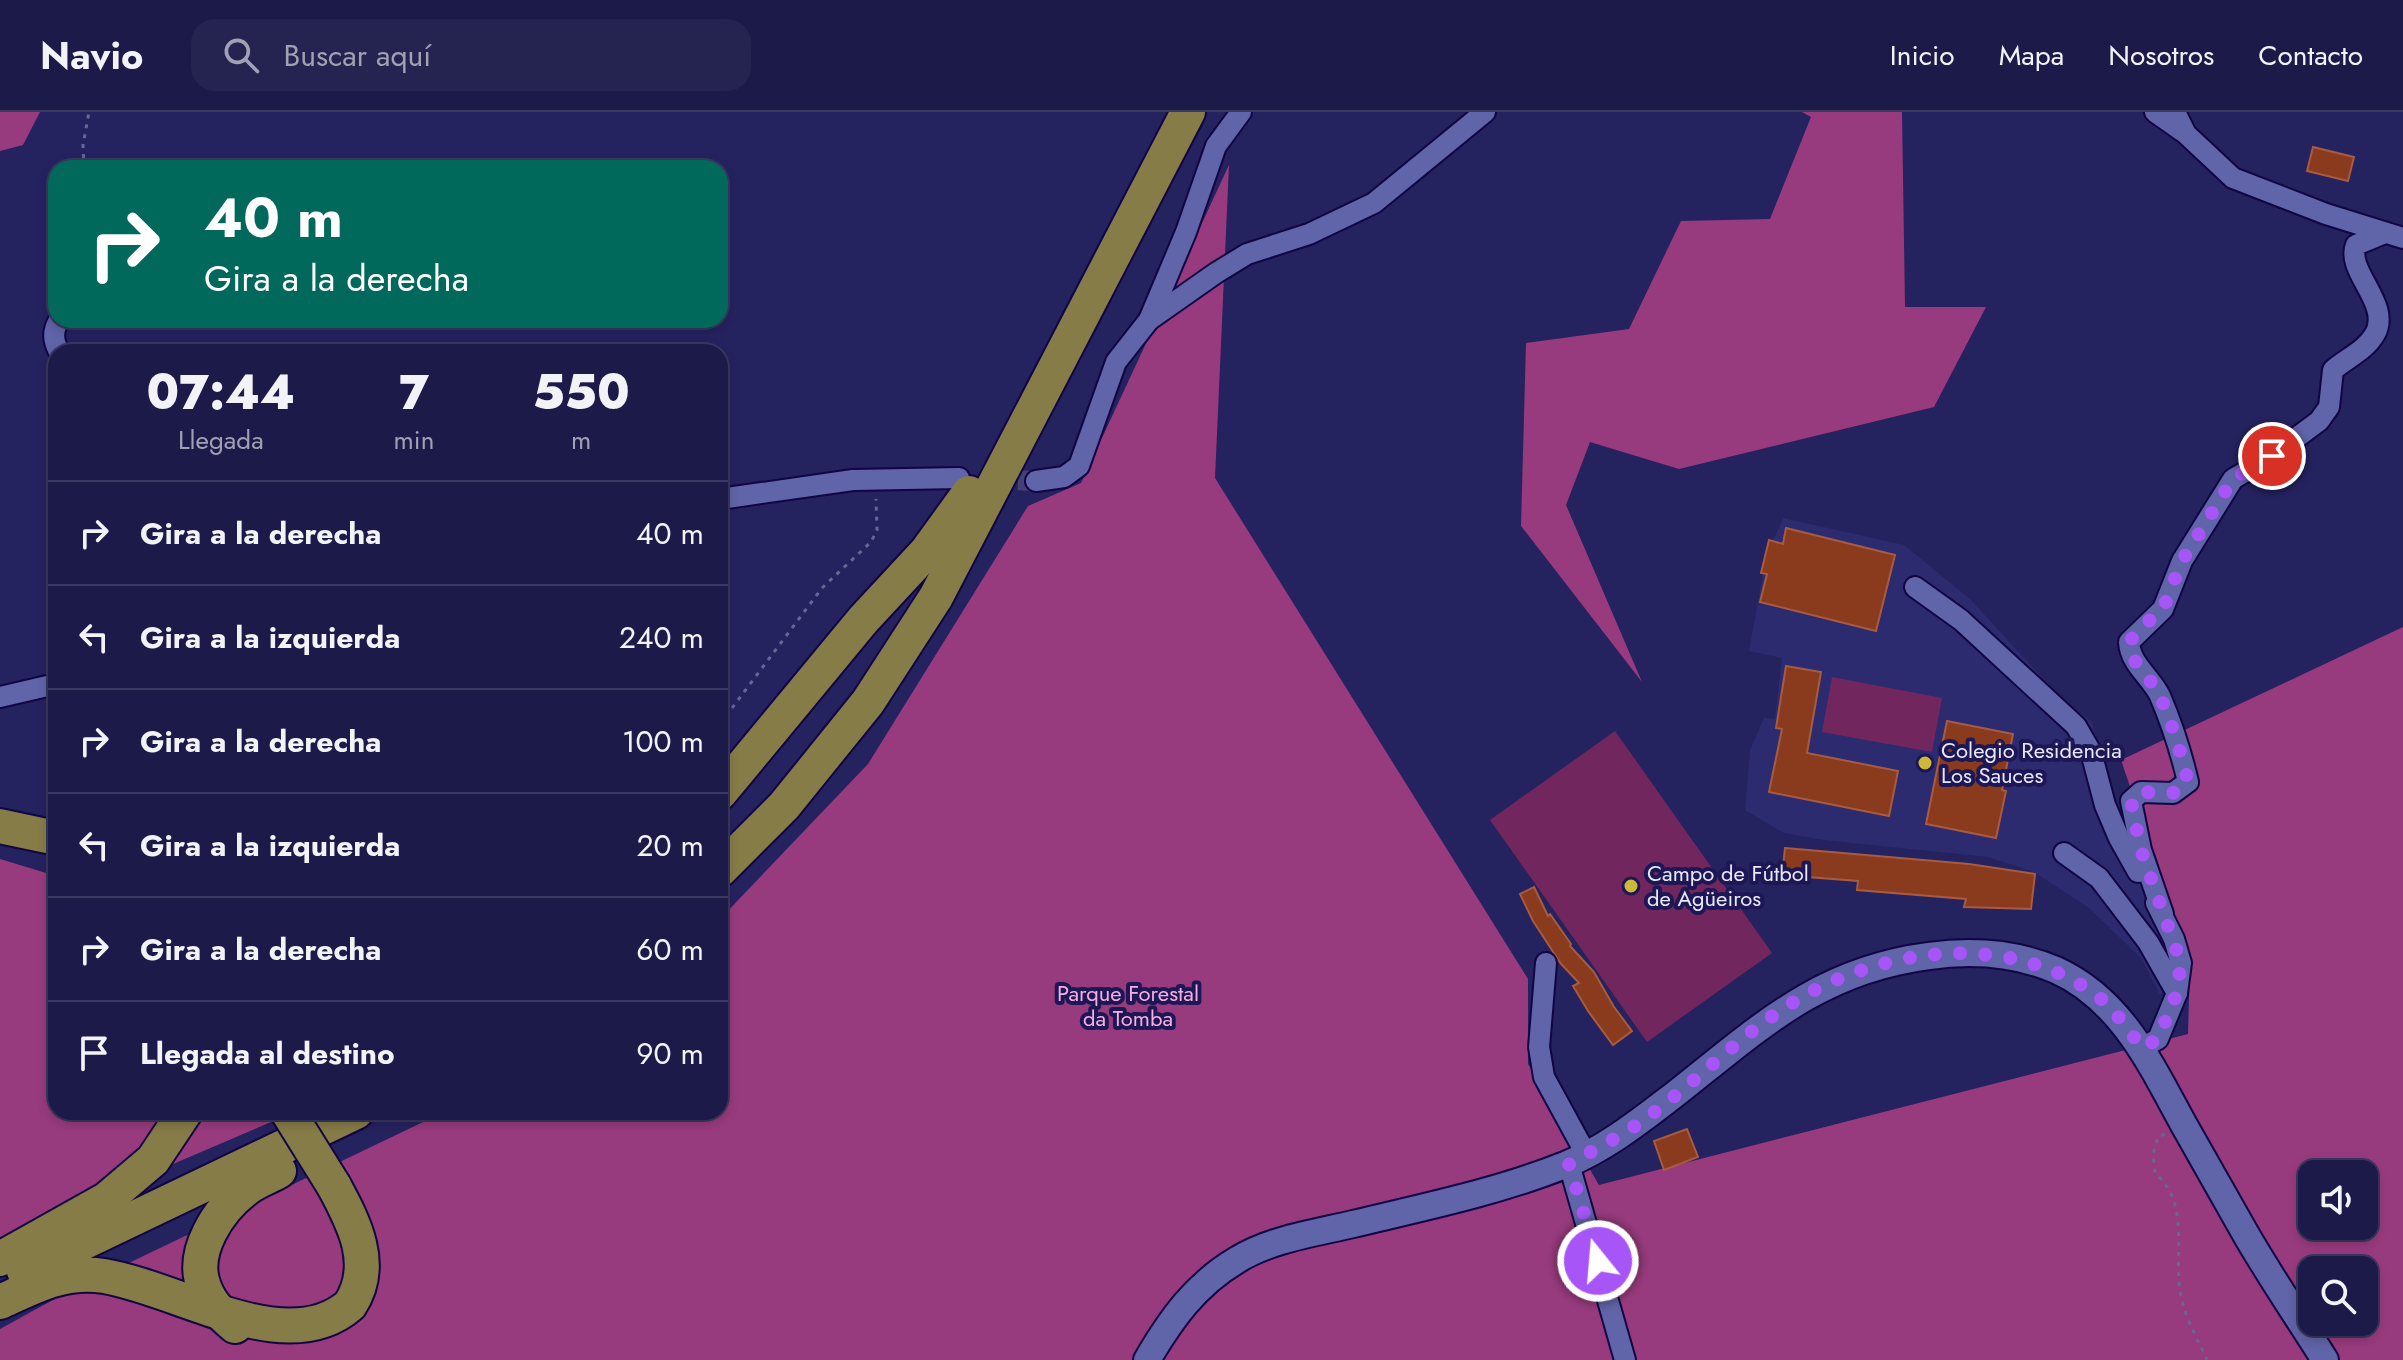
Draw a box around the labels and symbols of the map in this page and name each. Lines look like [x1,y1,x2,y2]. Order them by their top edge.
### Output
pin [2238,422,2306,490]
place label: Colegio Residencia Los Sauces [1941,734,2122,791]
marker: Colegio Residencia Los Sauces [1916,754,1934,772]
place label: Campo de Fútbol de Agüeiros [1647,857,1809,914]
marker: Campo de Fútbol de Agüeiros [1622,877,1640,895]
park label: Parque Forestal da Tomba [1057,977,1199,1034]
position arrow [1556,1219,1640,1303]

